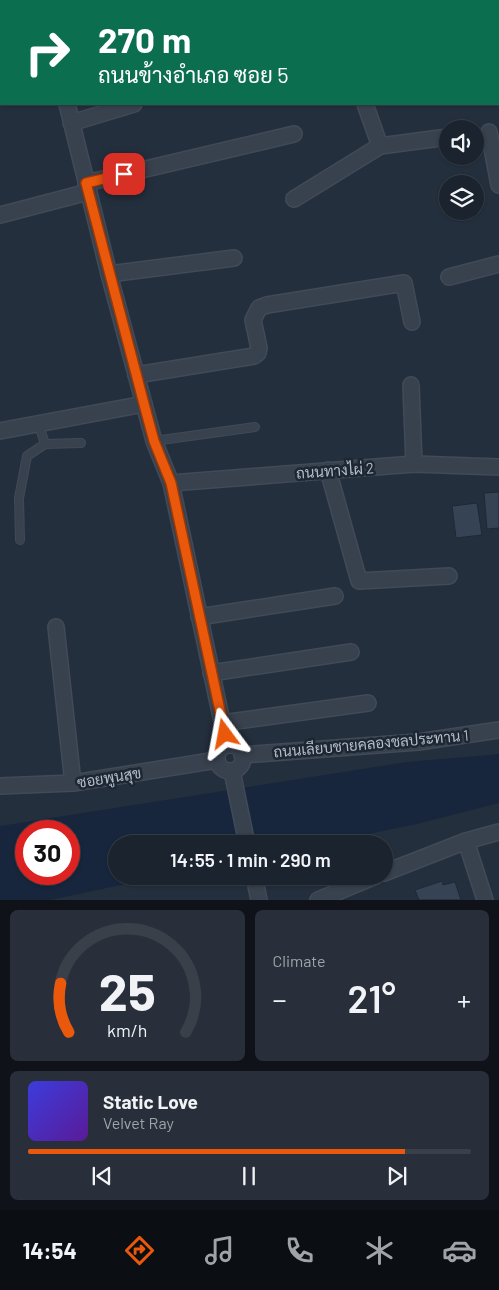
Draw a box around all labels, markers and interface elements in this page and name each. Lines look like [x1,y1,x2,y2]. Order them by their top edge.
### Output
text: 270 m [98,18,191,60]
icon: right [15,20,80,85]
text: ถนนข้างอำเภอ ซอย 5 [98,61,289,87]
map controls [439,120,484,220]
button: sound [439,120,484,165]
pin [103,153,145,195]
icon: arrive [110,160,138,188]
button: layers [439,175,484,220]
street label: ถนนทางไผ่ 2 [295,458,375,482]
position arrow [198,707,250,759]
street label: ถนนเลียบชายคลองชลประทาน 1 [273,726,469,760]
street label: ซอยพูนสุข [76,763,143,794]
speed limit sign: 30 [15,820,80,885]
text: 14:55 · 1 min · 290 m [170,848,331,871]
text: Climate [273,951,325,970]
text: 25 [99,959,156,1021]
text: 21° [348,975,396,1021]
text: − [273,982,287,1016]
text: + [457,982,471,1016]
text: km/h [107,1019,147,1041]
text: Static Love [103,1090,198,1113]
text: Velvet Ray [103,1113,174,1132]
icon: previous [88,1162,116,1190]
icon: pause [235,1162,263,1190]
icon: next [383,1162,411,1190]
icon: directions [122,1233,157,1268]
icon: music [202,1233,237,1268]
icon: phone [282,1233,317,1268]
icon: climate [362,1233,397,1268]
icon: car [442,1233,477,1268]
text: 14:54 [22,1237,77,1263]

